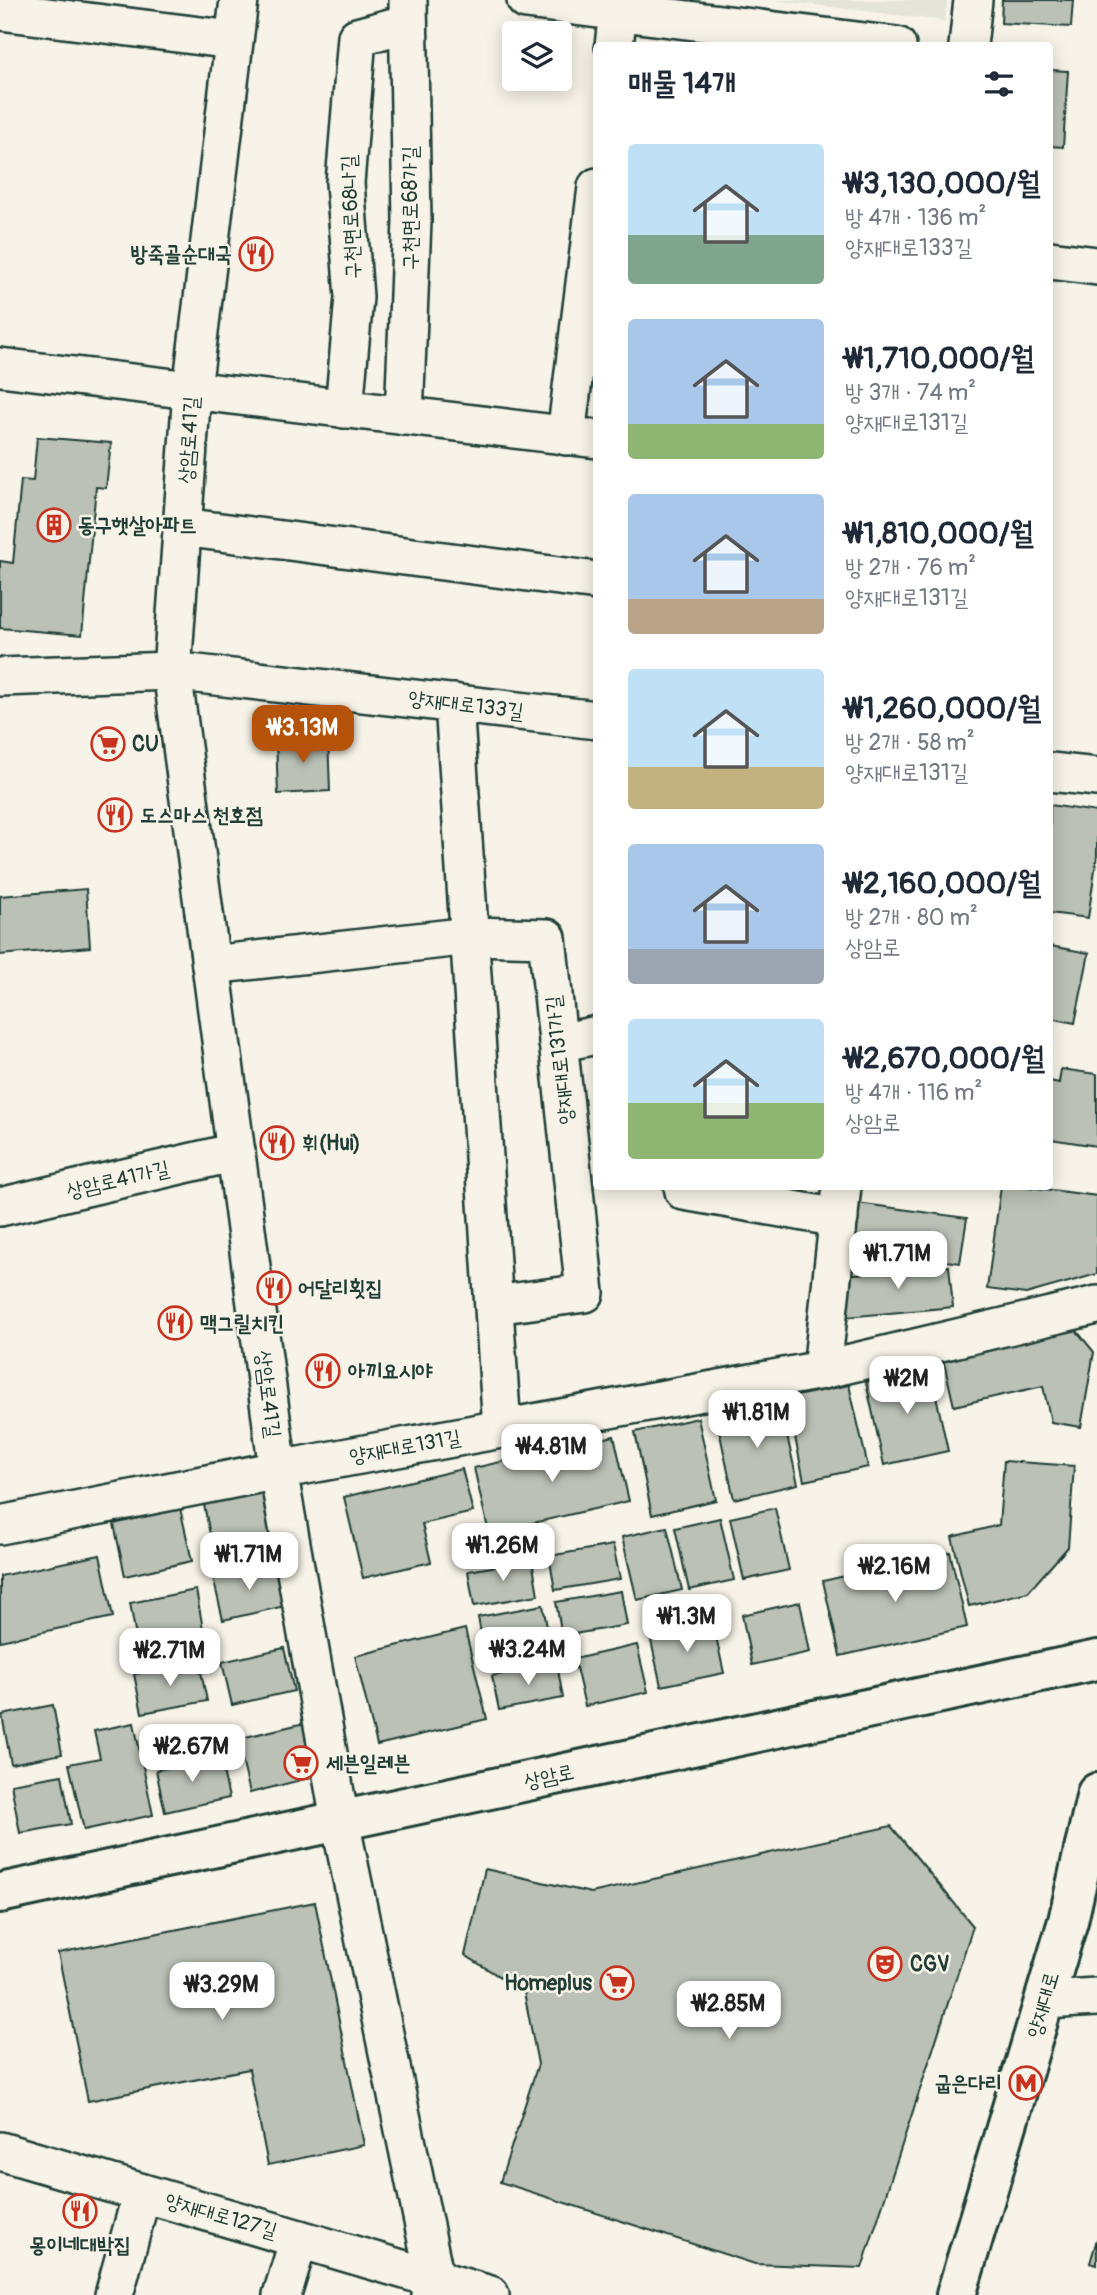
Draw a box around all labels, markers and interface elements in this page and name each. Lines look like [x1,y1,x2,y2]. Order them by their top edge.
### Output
map controls [502,21,572,91]
button: layers [502,21,572,91]
text: 매물 14개 [628,65,736,102]
icon: filters [980,65,1018,103]
street label: 구천면로68가길 [397,146,424,270]
street label: 구천면로68나길 [335,154,367,280]
text: ₩3,130,000/월 [845,165,1040,202]
icon: home [684,172,768,256]
text: 방 4개 · 136 m² [845,203,986,232]
text: 양재대로133길 [845,233,972,262]
restaurant icon: 방죽골순대국 [237,235,275,273]
place label: 방죽골순대국 [131,241,232,268]
text: ₩1,710,000/월 [845,340,1034,377]
icon: home [684,347,768,431]
text: 방 3개 · 74 m² [845,378,976,407]
street label: 상암로41길 [172,395,206,485]
text: 양재대로131길 [845,408,968,437]
building icon: 동구햇살아파트 [35,506,73,544]
place label: 동구햇살아파트 [78,512,196,539]
text: ₩1,810,000/월 [845,515,1034,552]
icon: home [684,522,768,606]
text: 방 2개 · 76 m² [845,553,976,582]
text: 양재대로131길 [845,583,968,612]
street label: 양재대로133길 [407,685,525,725]
text: ₩1,260,000/월 [845,690,1041,727]
icon: home [684,697,768,781]
pin: ₩3.13M [246,706,360,765]
text: ₩3.13M [268,713,338,742]
supermarket icon: CU [89,725,127,763]
text: 방 2개 · 58 m² [845,728,975,757]
place label: CU [132,731,159,758]
text: 양재대로131길 [845,758,968,787]
restaurant icon: 도스마스 천호점 [96,796,134,834]
place label: 도스마스 천호점 [140,802,263,829]
text: ₩2,160,000/월 [845,865,1041,902]
icon: home [684,872,768,956]
text: 방 2개 · 80 m² [845,903,978,932]
text: 상암로 [845,933,901,962]
street label: 양재대로131가길 [540,994,580,1126]
text: ₩2,670,000/월 [845,1040,1045,1077]
icon: home [684,1047,768,1131]
text: 방 4개 · 116 m² [845,1078,982,1107]
text: 상암로 [845,1108,901,1137]
restaurant icon: 휘(Hui) [258,1124,296,1162]
place label: 휘(Hui) [302,1130,361,1157]
street label: 상암로41가길 [64,1155,172,1205]
pin: ₩1.71M [841,1232,955,1291]
text: ₩1.71M [865,1239,931,1268]
restaurant icon: 어달리횟집 [255,1269,293,1307]
place label: 어달리횟집 [298,1275,383,1302]
restaurant icon: 맥그릴치킨 [156,1304,194,1342]
place label: 맥그릴치킨 [200,1310,285,1337]
street label: 상암로41길 [249,1349,287,1439]
restaurant icon: 아끼요시야 [304,1352,342,1390]
pin: ₩2M [873,1356,941,1416]
place label: 아끼요시야 [348,1358,434,1385]
text: ₩2M [885,1364,929,1393]
pin: ₩1.81M [700,1390,814,1450]
text: ₩1.81M [725,1398,789,1427]
street label: 양재대로131길 [347,1424,463,1470]
pin: ₩4.81M [495,1424,609,1484]
text: ₩4.81M [517,1432,587,1461]
pin: ₩1.26M [446,1524,560,1583]
text: ₩1.26M [468,1531,538,1560]
pin: ₩1.71M [192,1532,306,1592]
text: ₩1.71M [216,1540,282,1569]
pin: ₩2.16M [838,1544,952,1604]
text: ₩2.16M [860,1552,930,1581]
pin: ₩1.3M [638,1594,736,1654]
text: ₩1.3M [658,1602,716,1631]
pin: ₩2.71M [113,1628,227,1688]
pin: ₩3.24M [471,1628,585,1687]
text: ₩3.24M [491,1635,565,1664]
text: ₩2.71M [135,1636,205,1665]
pin: ₩2.67M [135,1724,249,1784]
text: ₩2.67M [155,1732,229,1761]
supermarket icon: 세븐일레븐 [282,1744,320,1782]
place label: 세븐일레븐 [326,1750,411,1777]
street label: 상암로 [521,1759,577,1795]
theatre icon: CGV [866,1945,904,1983]
place label: CGV [910,1951,949,1978]
pin: ₩3.29M [165,1962,279,2022]
supermarket icon: Homeplus [598,1964,636,2002]
street label: 양재대로 [1021,1969,1065,2041]
text: ₩3.29M [186,1970,258,1999]
place label: Homeplus [504,1970,593,1997]
pin: ₩2.85M [672,1982,786,2041]
text: ₩2.85M [693,1989,765,2018]
metro station icon: 굽은다리 [1007,2064,1045,2102]
place label: 굽은다리 [934,2070,1002,2097]
street label: 양재대로127길 [162,2187,280,2245]
restaurant icon: 몽이네대박집 [61,2192,99,2230]
place label: 몽이네대박집 [29,2232,131,2259]

